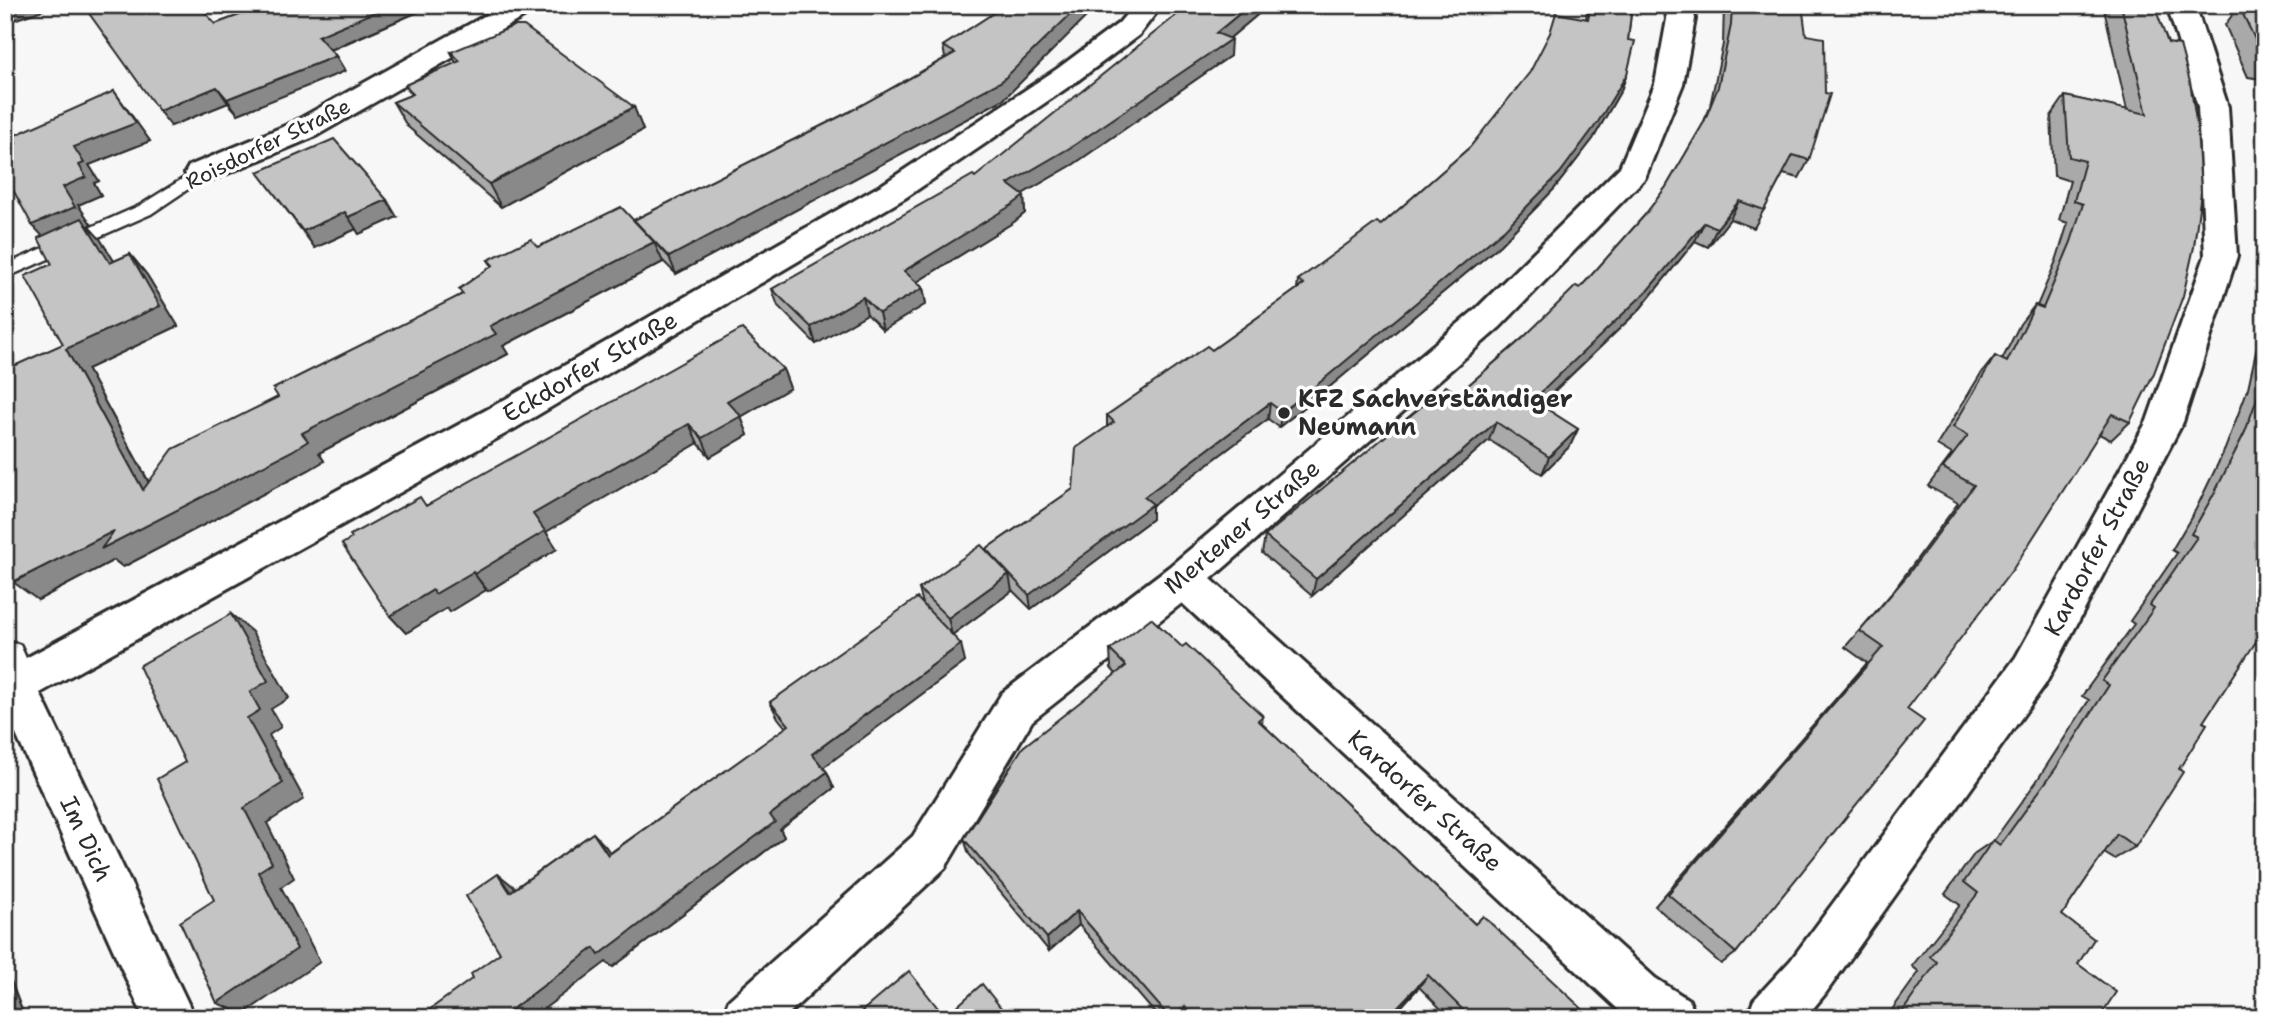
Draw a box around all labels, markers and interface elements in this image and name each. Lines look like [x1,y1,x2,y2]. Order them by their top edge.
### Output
street label: Roisdorfer Straße [181,92,355,196]
street label: Eckdorfer Straße [497,304,683,430]
place label: KFZ Sachverständiger Neumann [1298,383,1573,443]
marker: KFZ Sachverständiger Neumann [1276,405,1292,421]
street label: Mertener Straße [1157,452,1327,602]
street label: Kardorfer Straße [2037,452,2157,642]
street label: Kardorfer Straße [1341,723,1509,879]
street label: Im Dich [52,791,120,887]

